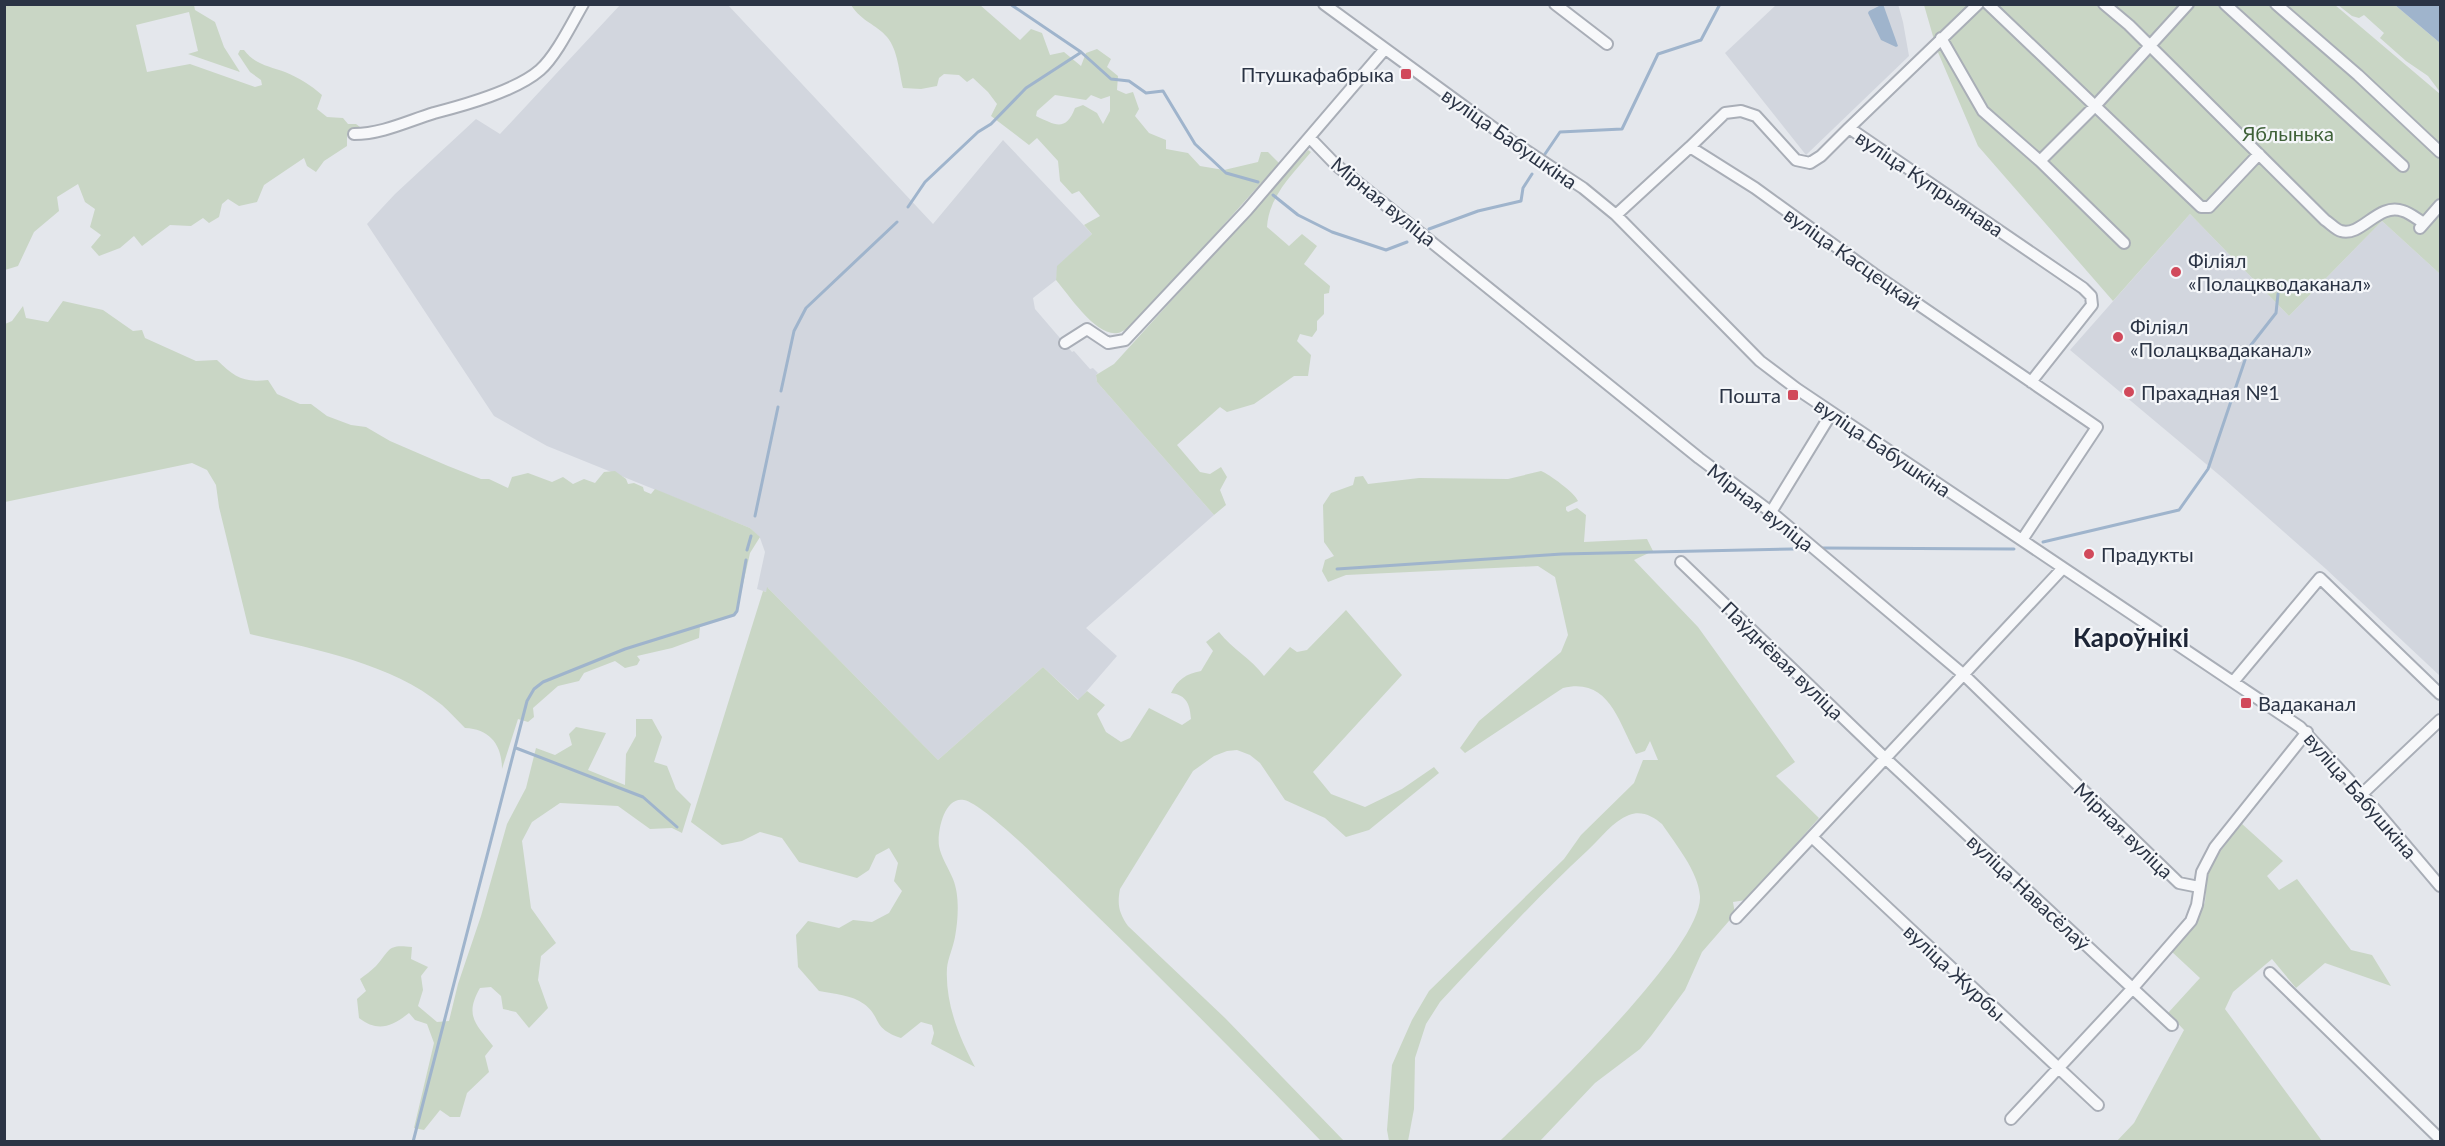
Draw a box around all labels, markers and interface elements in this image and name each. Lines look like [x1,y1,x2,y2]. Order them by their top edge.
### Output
place label: Птушкафабрыка [1241,62,1394,86]
marker: Птушкафабрыка [1399,67,1413,81]
street label: вуліца Бабушкіна [1438,82,1582,194]
park label: Яблынька [2241,121,2334,145]
street label: вуліца Купрыянава [1851,125,2009,241]
street label: Мірная вуліца [1327,151,1441,251]
street label: вуліца Касцецкай [1780,202,1926,314]
place label: Філіял «Полацкводаканал» [2188,248,2371,295]
marker: Філіял «Полацкводаканал» [2169,265,2183,279]
place label: Філіял «Полацквадаканал» [2130,314,2312,361]
marker: Філіял «Полацквадаканал» [2111,330,2125,344]
place label: Прахадная №1 [2141,380,2280,404]
place label: Пошта [1719,383,1781,407]
marker: Прахадная №1 [2122,385,2136,399]
marker: Пошта [1786,388,1800,402]
street label: вуліца Бабушкіна [1810,392,1956,502]
street label: Мірная вуліца [1703,458,1819,556]
place label: Прадукты [2101,542,2194,566]
marker: Прадукты [2082,547,2096,561]
street label: Паўднёвая вуліца [1717,596,1849,724]
district label: Кароўнікі [2073,621,2189,653]
place label: Вадаканал [2258,691,2356,715]
marker: Вадаканал [2239,696,2253,710]
street label: вуліца Бабушкіна [2300,727,2422,863]
street label: Мірная вуліца [2070,777,2178,883]
street label: вуліца Навасёлаў [1963,829,2096,956]
street label: вуліца Журбы [1899,919,2011,1025]

